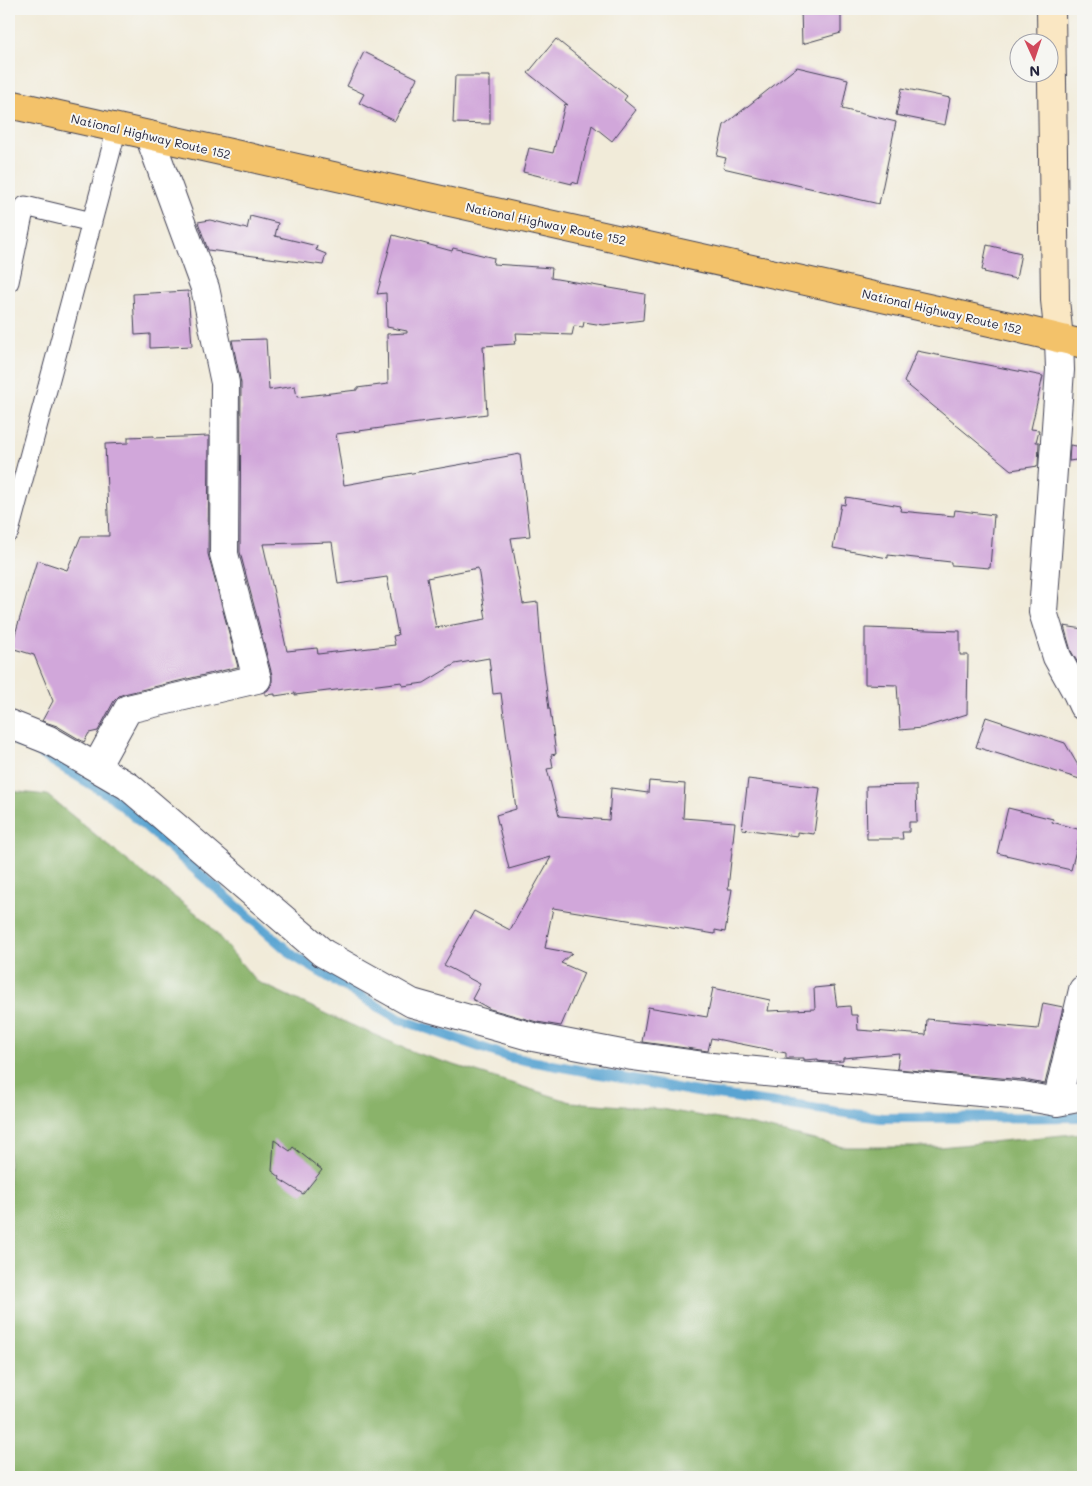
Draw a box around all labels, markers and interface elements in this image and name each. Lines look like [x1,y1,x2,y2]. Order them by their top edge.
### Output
north arrow [1010,32,1060,82]
text: N [1029,62,1041,81]
street label: National Highway Route 152 [70,110,232,162]
street label: National Highway Route 152 [465,198,627,248]
street label: National Highway Route 152 [861,285,1023,337]

